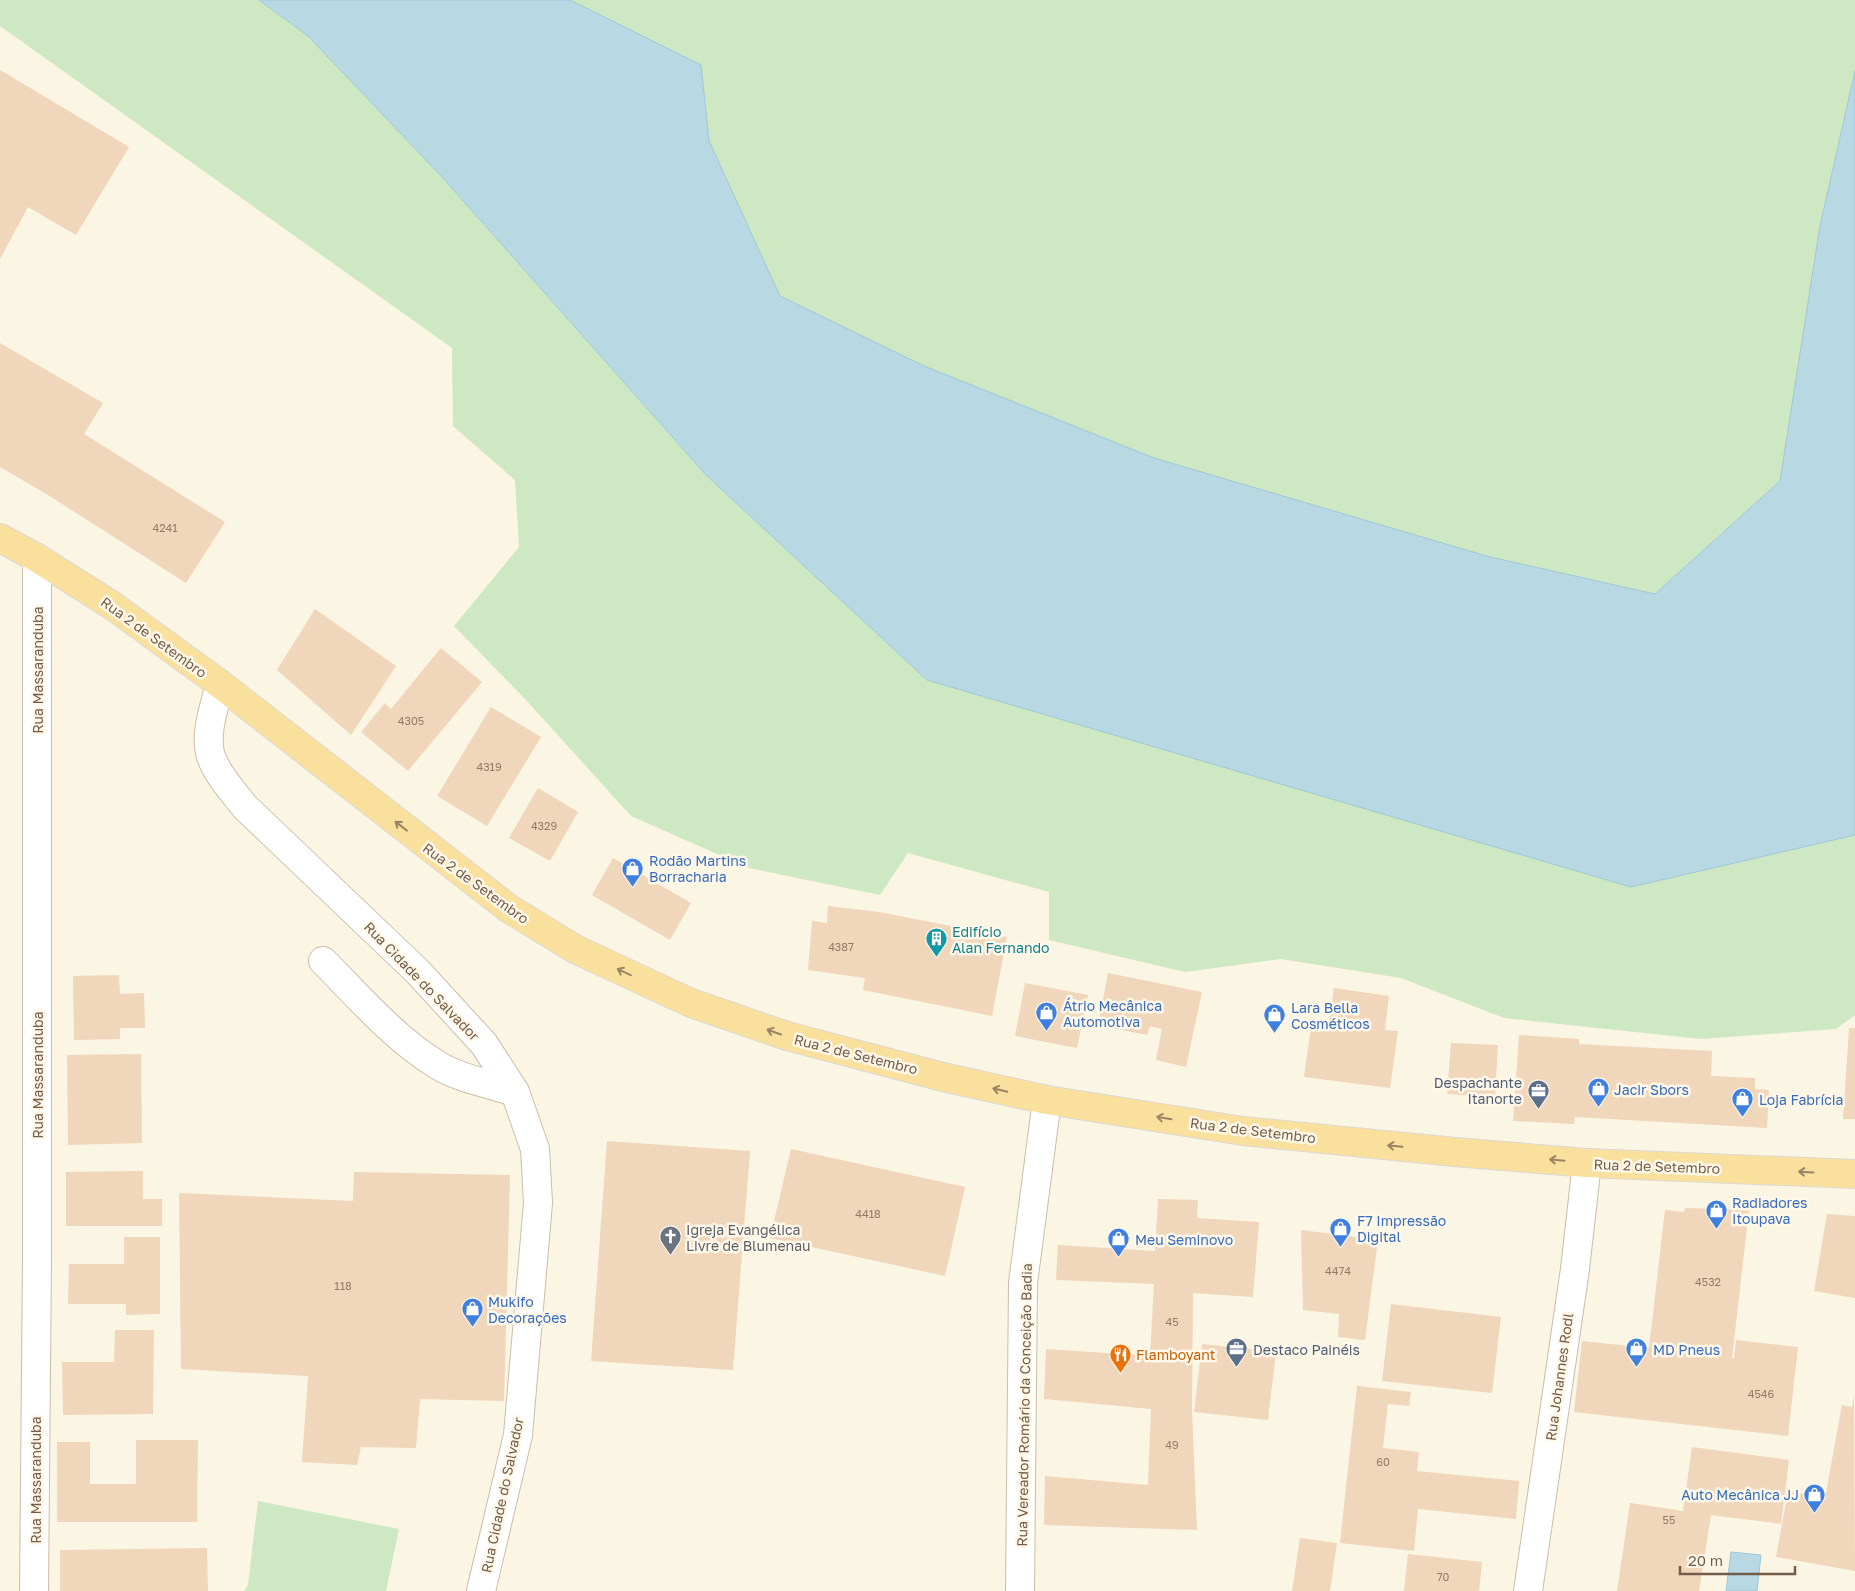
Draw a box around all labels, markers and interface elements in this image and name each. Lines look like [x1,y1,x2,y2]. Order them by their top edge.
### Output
house number: 4241 [152,521,178,534]
street label: Rua 2 de Setembro [98,593,210,681]
street label: Rua Massaranduba [29,606,46,734]
house number: 4305 [398,714,424,727]
house number: 4319 [476,760,502,773]
house number: 4329 [531,819,557,832]
one-way arrow [394,821,407,832]
street label: Rua 2 de Setembro [420,839,532,927]
place label: Rodão Martins Borracharia [649,852,746,885]
shop icon: Rodão Martins Borracharia [621,856,645,887]
street label: Rua Cidade do Salvador [361,918,484,1044]
place label: Edifício Alan Fernando [952,923,1050,956]
building icon: Edifício Alan Fernando [924,927,948,958]
house number: 4387 [828,940,854,953]
one-way arrow [617,966,632,976]
place label: Átrio Mecânica Automotiva [1063,997,1162,1030]
place label: Lara Bella Cosméticos [1291,999,1370,1032]
shop icon: Átrio Mecânica Automotiva [1035,1001,1059,1032]
shop icon: Lara Bella Cosméticos [1263,1003,1287,1034]
street label: Rua Massaranduba [29,1011,46,1139]
one-way arrow [767,1027,783,1036]
street label: Rua 2 de Setembro [793,1030,919,1078]
place label: Despachante Itanorte [1434,1074,1522,1107]
shop icon: Jacir Sbors [1586,1077,1610,1108]
office icon: Despachante Itanorte [1526,1078,1550,1109]
place label: Jacir Sbors [1614,1081,1689,1098]
one-way arrow [992,1084,1008,1094]
shop icon: Loja Fabrícia [1731,1087,1755,1118]
place label: Loja Fabrícia [1759,1091,1843,1108]
one-way arrow [1156,1113,1172,1123]
street label: Rua 2 de Setembro [1189,1114,1317,1146]
one-way arrow [1387,1141,1403,1151]
one-way arrow [1549,1155,1565,1165]
street label: Rua 2 de Setembro [1593,1155,1721,1177]
one-way arrow [1799,1167,1815,1176]
place label: Radiadores Itoupava [1732,1194,1807,1227]
shop icon: Radiadores Itoupava [1704,1198,1728,1229]
house number: 4418 [855,1207,881,1220]
place label: F7 Impressão Digital [1357,1212,1446,1245]
shop icon: F7 Impressão Digital [1329,1216,1353,1247]
place label: Igreja Evangélica Livre de Blumenau [686,1221,811,1254]
church icon: Igreja Evangélica Livre de Blumenau [658,1225,682,1256]
shop icon: Meu Seminovo [1107,1227,1131,1258]
place label: Meu Seminovo [1135,1231,1233,1248]
street label: Rua Vereador Romário da Conceição Badia [1013,1263,1035,1547]
house number: 4474 [1325,1264,1351,1277]
house number: 4532 [1695,1275,1721,1288]
house number: 118 [334,1279,352,1292]
place label: Mukifo Decorações [488,1293,567,1326]
shop icon: Mukifo Decorações [460,1297,484,1328]
street label: Rua Johannes Rodl [1542,1312,1576,1442]
house number: 45 [1165,1315,1179,1328]
office icon: Destaco Painéis [1225,1337,1249,1368]
shop icon: MD Pneus [1625,1337,1649,1368]
place label: Destaco Painéis [1253,1341,1360,1358]
place label: MD Pneus [1653,1341,1720,1358]
restaurant icon: Flamboyant [1108,1342,1132,1373]
place label: Flamboyant [1136,1346,1215,1363]
house number: 4546 [1748,1387,1775,1400]
street label: Rua Cidade do Salvador [477,1415,527,1574]
street label: Rua Massaranduba [27,1416,44,1544]
house number: 49 [1165,1438,1179,1451]
house number: 60 [1376,1455,1390,1468]
shop icon: Auto Mecânica JJ [1803,1482,1827,1513]
place label: Auto Mecânica JJ [1681,1486,1799,1503]
house number: 55 [1663,1513,1675,1526]
scale bar [1680,1544,1795,1576]
text: 20 m [1688,1551,1723,1569]
house number: 70 [1437,1570,1450,1583]

